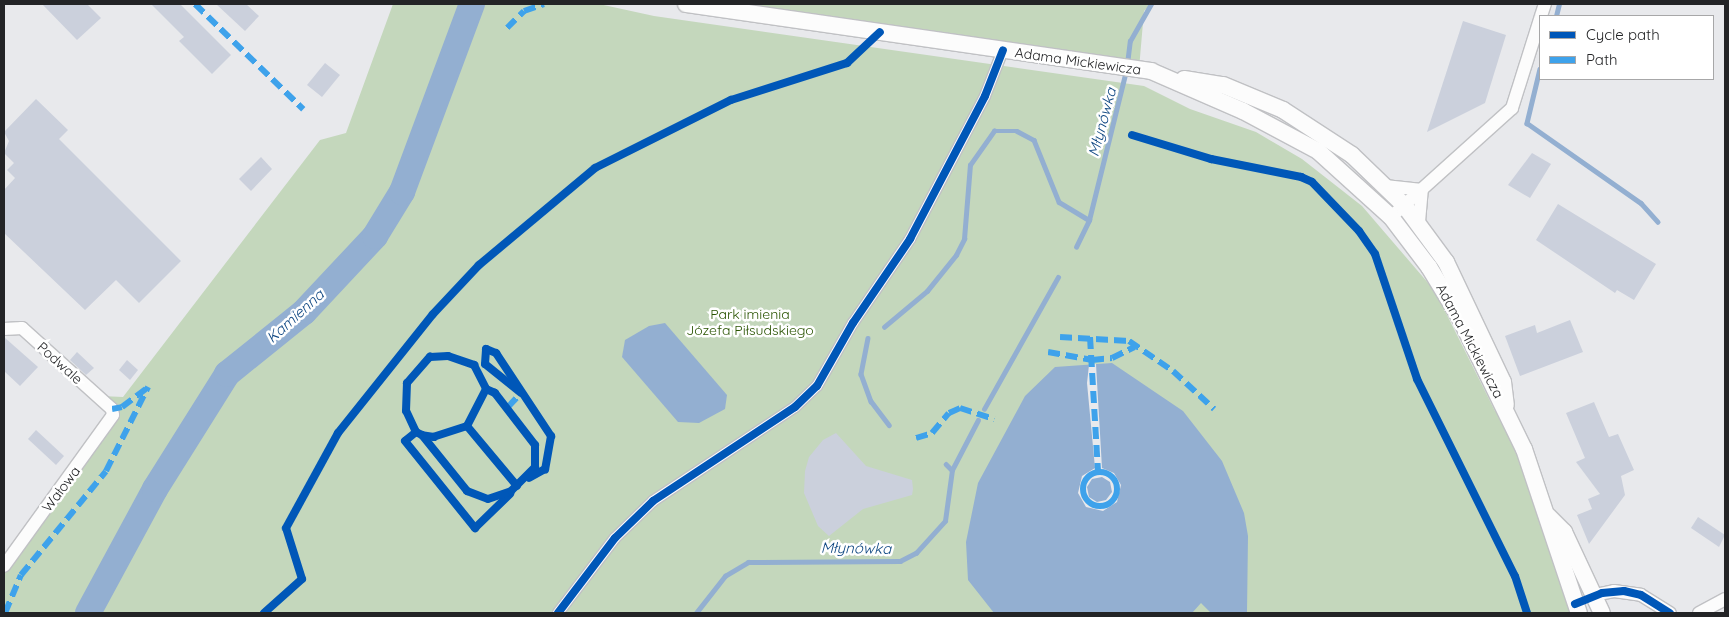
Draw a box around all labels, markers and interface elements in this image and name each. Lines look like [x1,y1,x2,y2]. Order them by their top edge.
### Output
legend [1539,15,1714,80]
text: Cycle path [1586,25,1660,44]
street label: Adama Mickiewicza [1014,44,1142,78]
text: Path [1586,50,1618,69]
water label: Młynówka [1084,86,1120,158]
street label: Adama Mickiewicza [1433,281,1507,401]
water label: Kamienna [263,286,327,346]
park label: Park imienia Józefa Piłsudskiego [686,306,814,338]
street label: Podwale [34,338,86,388]
street label: Wałowa [38,463,84,515]
water label: Młynówka [821,538,891,558]

